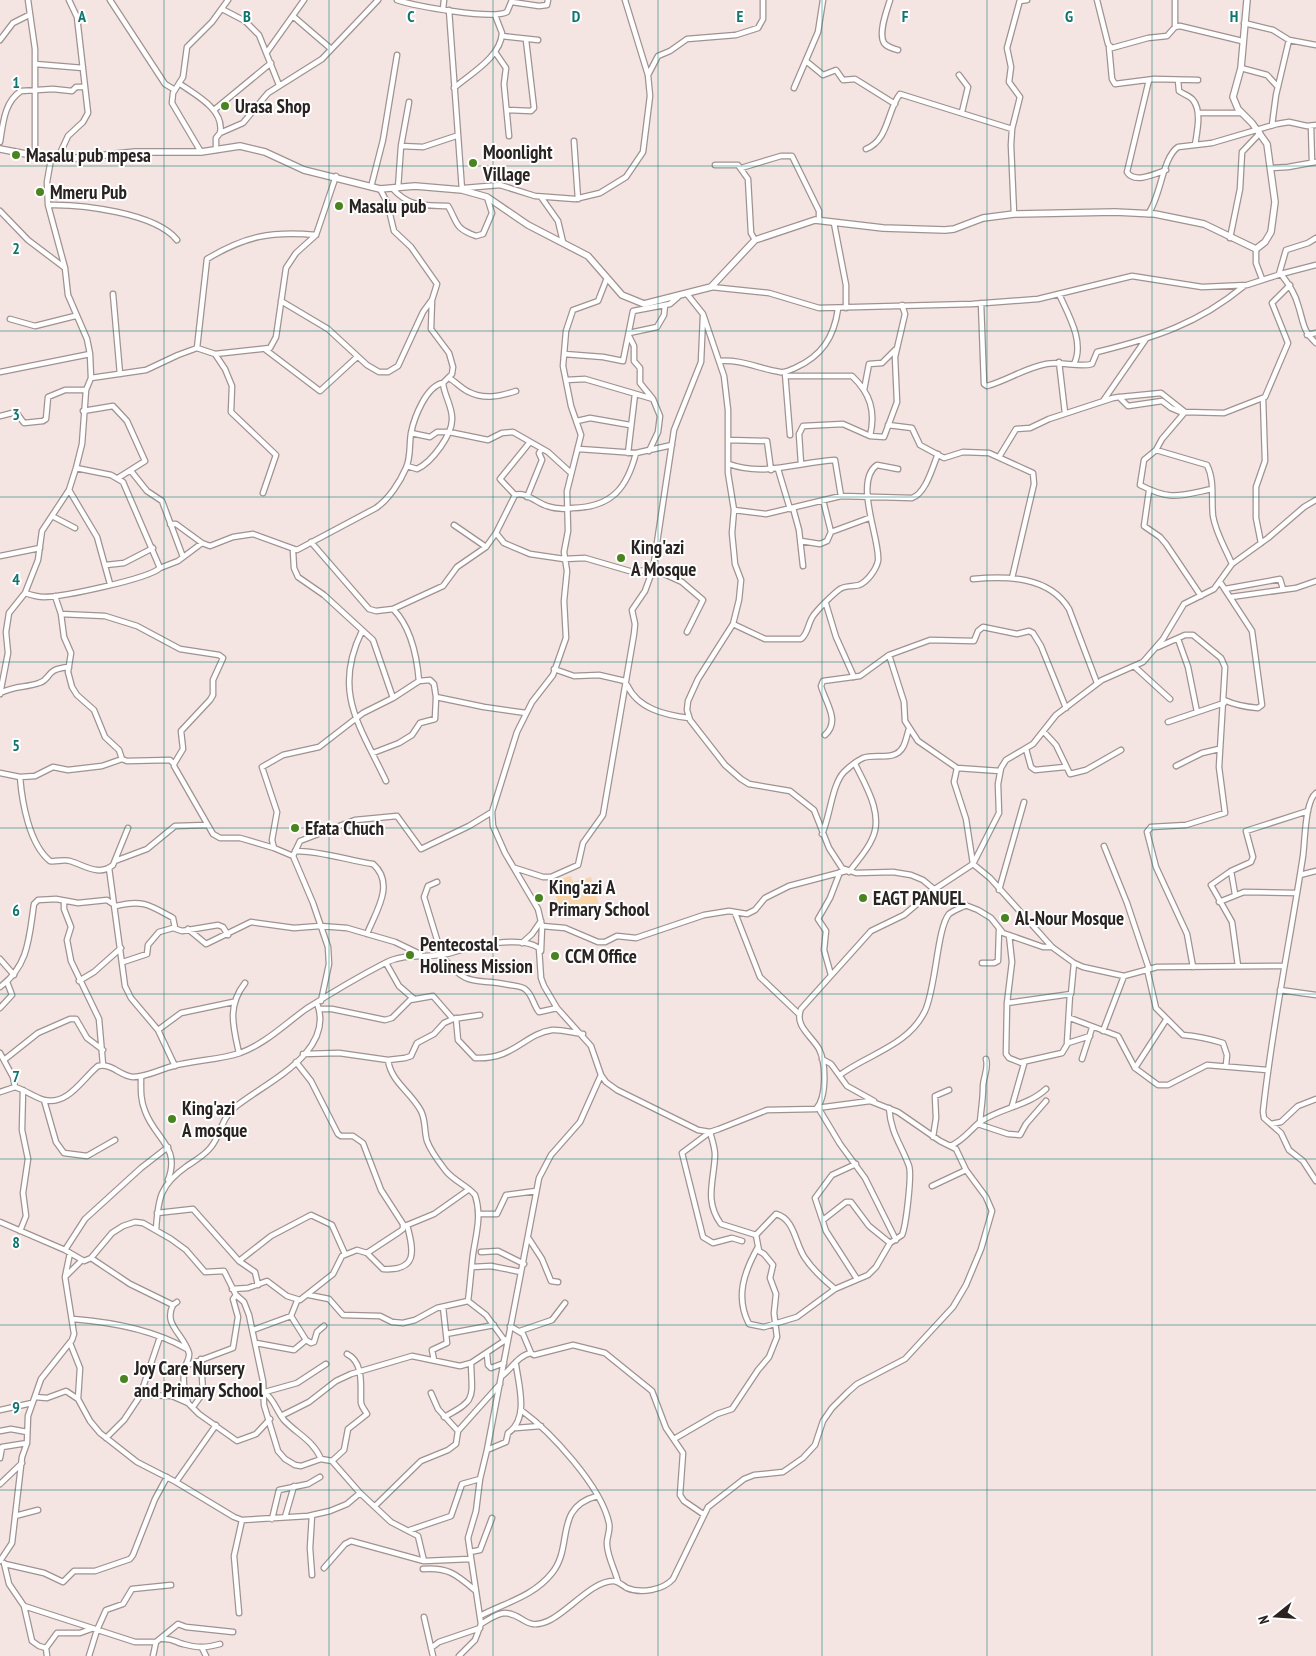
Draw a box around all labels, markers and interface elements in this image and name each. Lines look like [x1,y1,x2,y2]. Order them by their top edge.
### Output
text: A [77,6,87,26]
text: B [243,6,251,26]
text: C [407,6,415,26]
text: D [572,6,581,26]
text: E [737,6,744,26]
text: F [902,6,909,26]
text: G [1065,6,1073,26]
text: H [1230,6,1238,26]
text: 1 [12,72,20,92]
place label: Urasa Shop [235,94,311,118]
marker: Urasa Shop [219,100,231,112]
place label: Moonlight Village [482,140,553,186]
place label: Masalu pub mpesa [26,143,151,167]
marker: Masalu pub mpesa [10,149,22,161]
marker: Moonlight Village [467,157,479,169]
place label: Mmeru Pub [50,180,127,204]
marker: Mmeru Pub [34,186,46,198]
place label: Masalu pub [349,194,426,218]
marker: Masalu pub [333,200,345,212]
text: 2 [12,238,20,258]
text: 3 [12,404,20,424]
place label: King'azi A Mosque [630,535,696,581]
marker: King'azi A Mosque [615,552,627,564]
text: 4 [12,569,20,589]
text: 5 [12,735,20,755]
place label: Efata Chuch [305,816,384,840]
marker: Efata Chuch [289,822,301,834]
place label: King'azi A Primary School [549,875,650,921]
place label: EAGT PANUEL [873,886,966,910]
marker: King'azi A Primary School [533,892,545,904]
marker: EAGT PANUEL [857,892,869,904]
text: 6 [12,900,20,920]
place label: Al-Nour Mosque [1014,906,1124,930]
marker: Al-Nour Mosque [999,912,1011,924]
place label: Pentecostal Holiness Mission [420,932,533,978]
place label: CCM Office [565,944,637,968]
marker: Pentecostal Holiness Mission [404,949,416,961]
marker: CCM Office [549,950,561,962]
text: 7 [12,1066,20,1086]
place label: King'azi A mosque [181,1096,247,1142]
marker: King'azi A mosque [166,1113,178,1125]
text: 8 [12,1232,20,1252]
place label: Joy Care Nursery and Primary School [133,1356,264,1402]
marker: Joy Care Nursery and Primary School [118,1373,130,1385]
text: 9 [12,1397,20,1417]
north arrow [1251,1591,1301,1641]
text: N [1254,1614,1273,1626]

